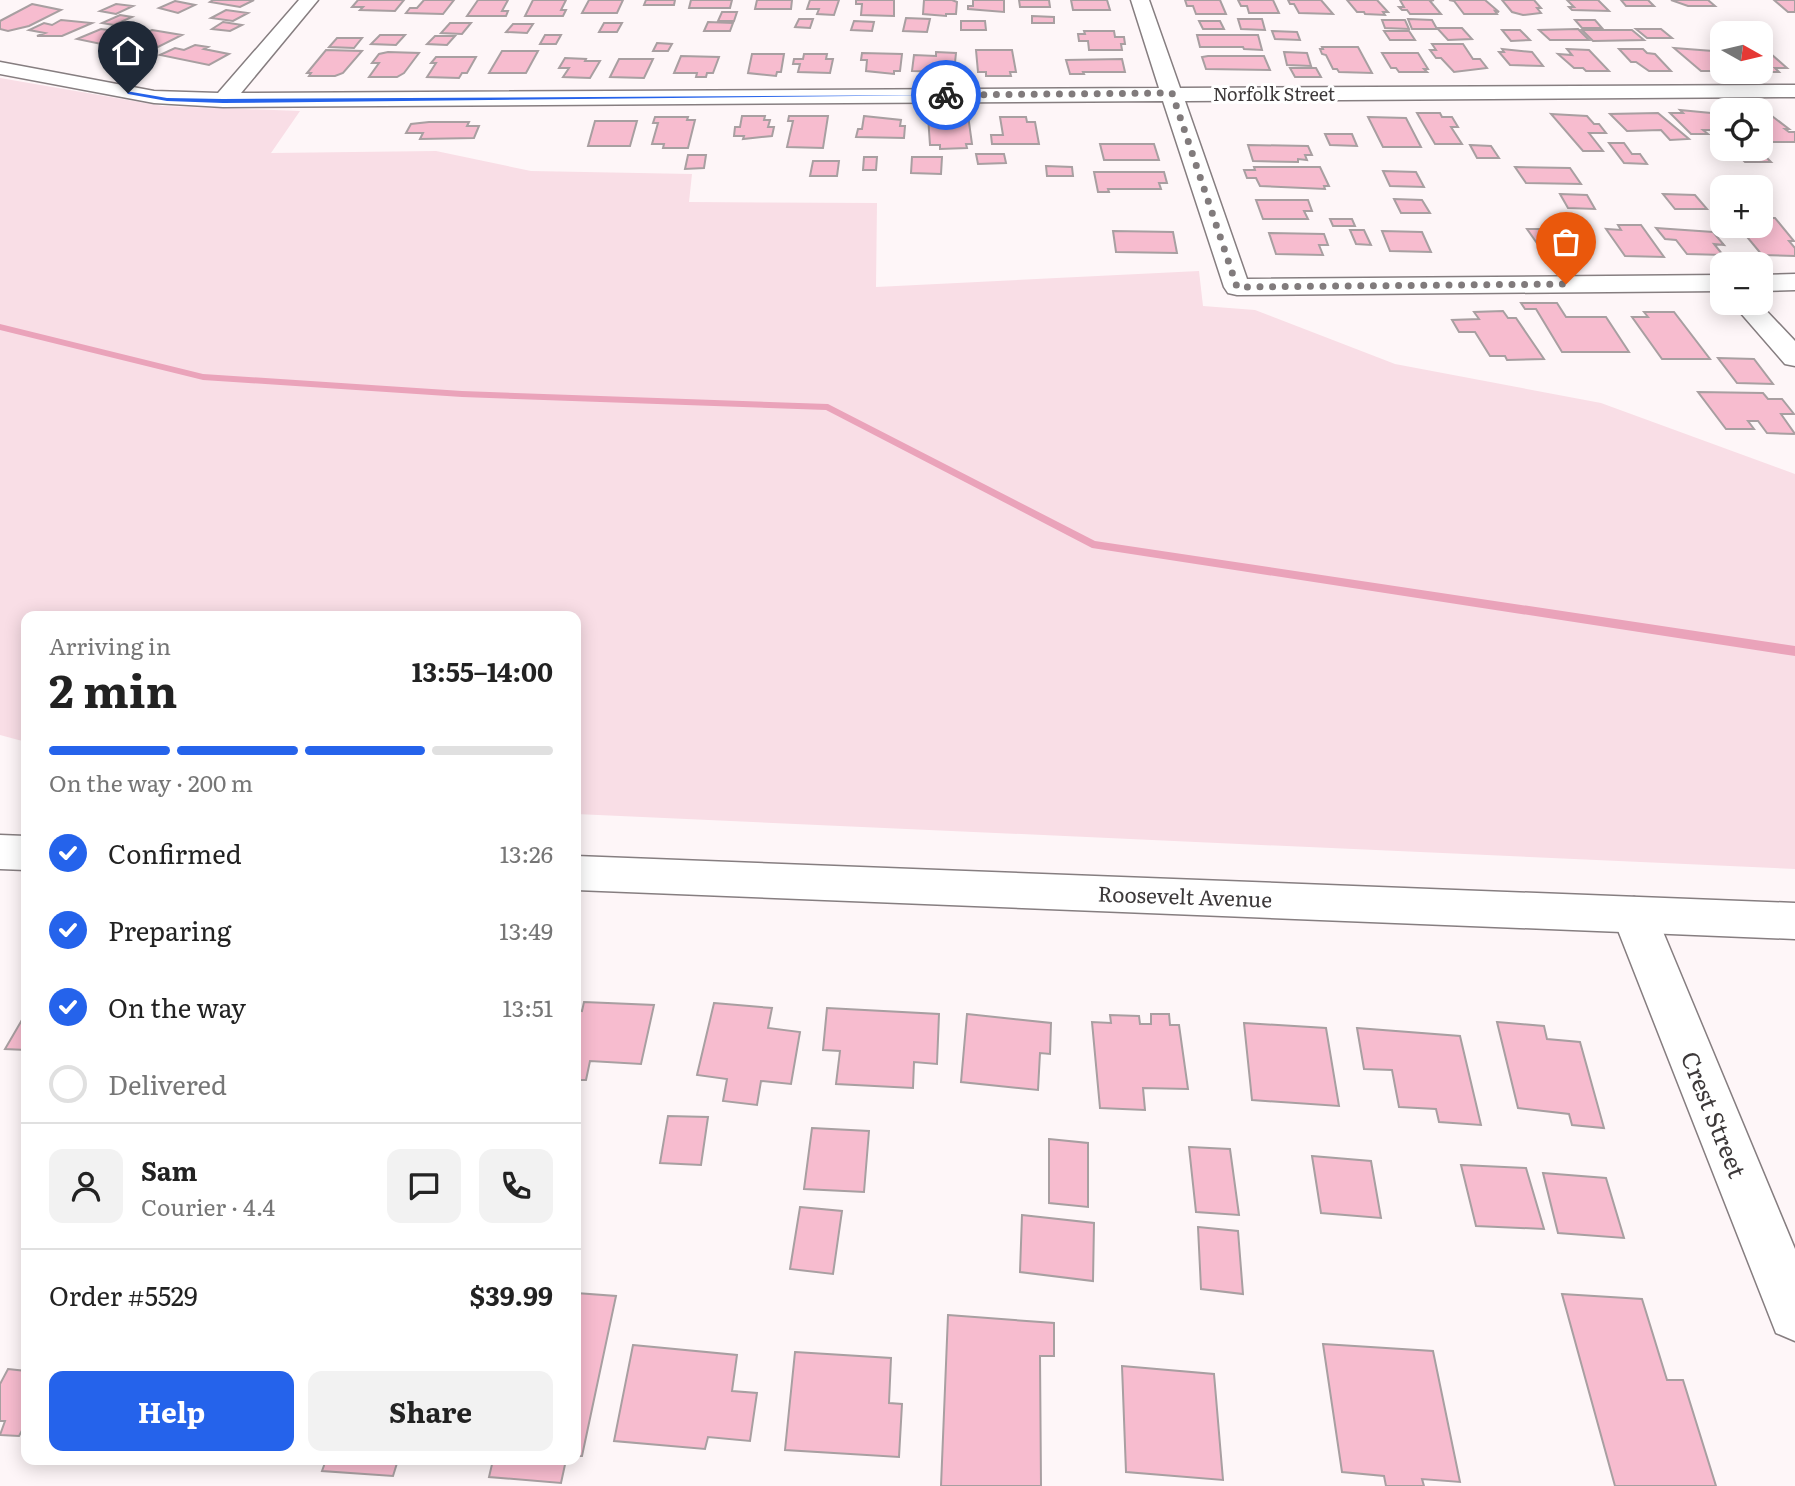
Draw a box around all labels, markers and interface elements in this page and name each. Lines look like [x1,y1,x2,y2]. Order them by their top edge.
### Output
pin [98,21,158,93]
north arrow [1710,21,1773,84]
map controls [1710,21,1773,315]
icon: home [109,32,147,70]
courier [911,60,981,130]
icon: bike [927,76,965,114]
street label: Norfolk Street [1213,80,1336,107]
button: locate [1710,98,1773,161]
button: + [1710,175,1773,238]
pin [1536,212,1596,284]
icon: bag [1547,223,1585,261]
button: − [1710,252,1773,315]
text: Arriving in [49,628,171,662]
text: 13:55–14:00 [412,651,553,690]
text: 2 min [49,654,178,722]
text: On the way · 200 m [49,765,253,799]
text: Confirmed [108,833,242,872]
icon: check [49,834,87,872]
text: 13:26 [500,836,553,870]
street label: Roosevelt Avenue [1097,876,1273,914]
text: Preparing [108,910,231,949]
icon: check [49,911,87,949]
text: 13:49 [499,913,553,947]
text: On the way [108,987,246,1026]
icon: check [49,988,87,1026]
text: 13:51 [502,990,553,1024]
street label: Crest Street [1674,1045,1756,1183]
text: Delivered [108,1064,227,1103]
button: person [49,1149,123,1223]
button: chat [387,1149,461,1223]
button: phone [479,1149,553,1223]
text: Sam [141,1150,197,1189]
text: Courier · 4.4 [141,1189,275,1223]
text: Order #5529 [49,1275,198,1314]
text: $39.99 [470,1275,553,1314]
button: Help [49,1371,294,1451]
button: Share [308,1371,553,1451]

